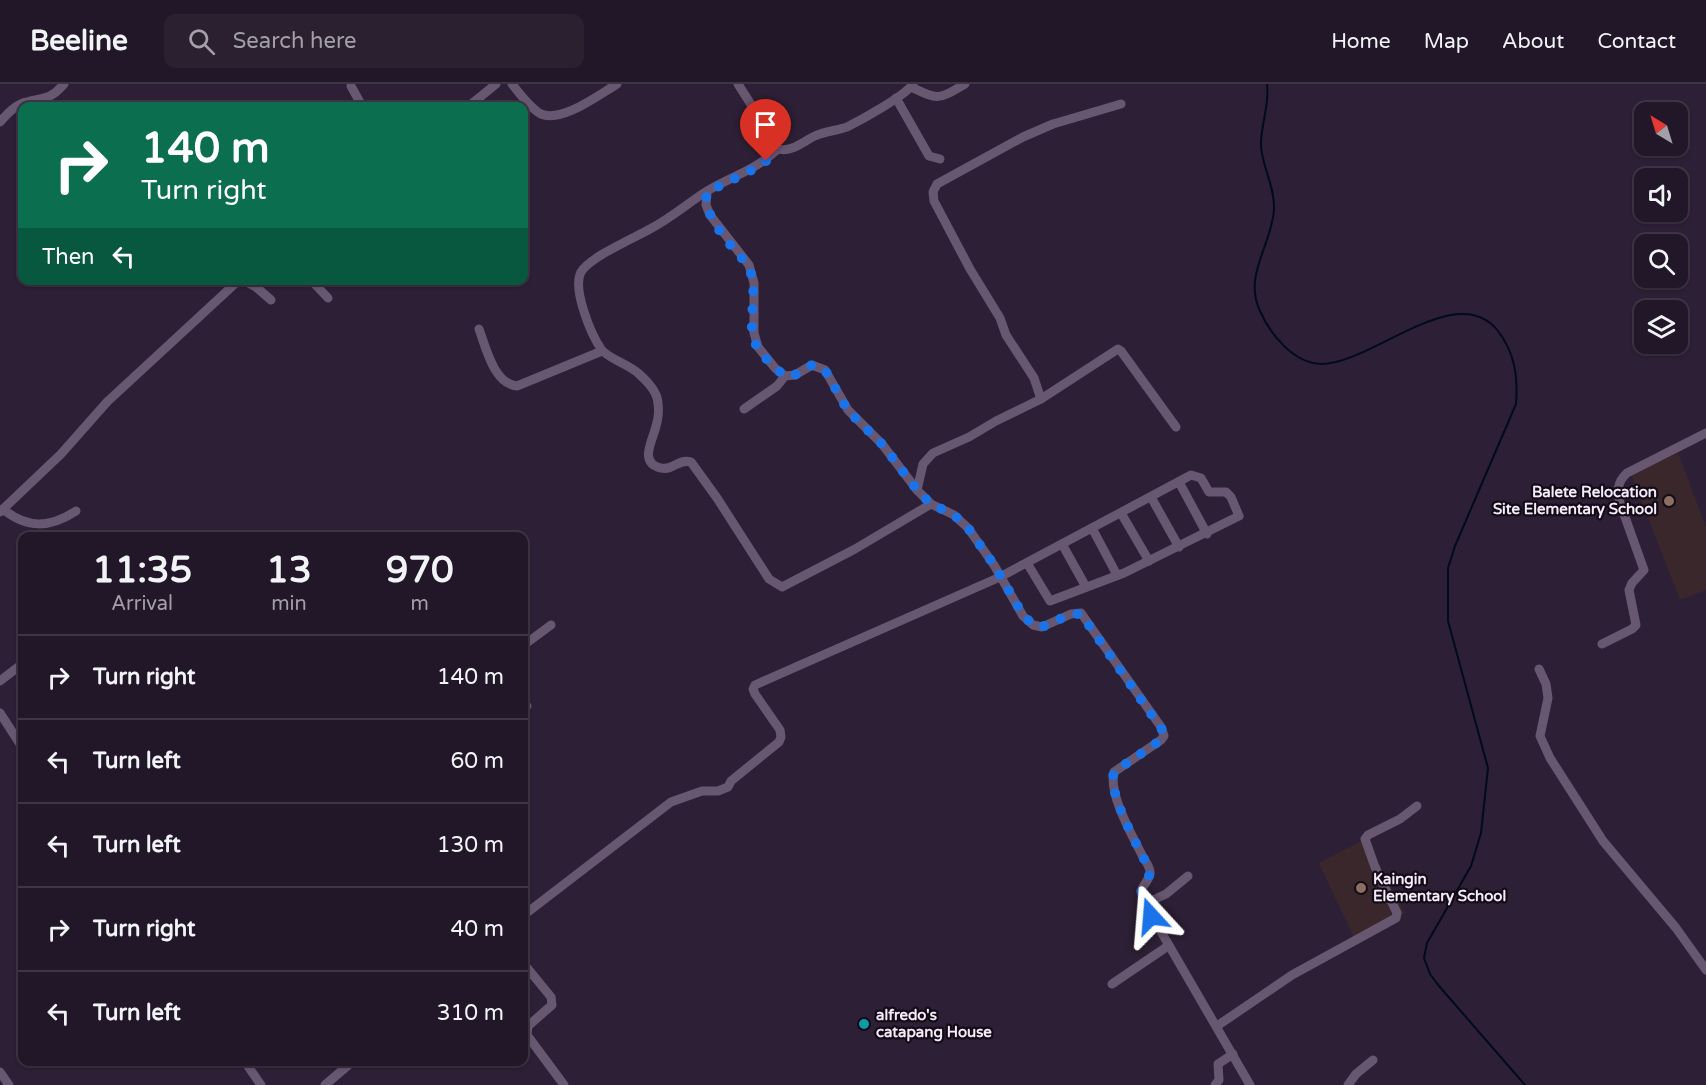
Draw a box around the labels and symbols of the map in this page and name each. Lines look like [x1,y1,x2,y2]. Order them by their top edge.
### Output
pin [740,99,791,161]
north arrow [1634,102,1688,156]
place label: Balete Relocation Site Elementary School [1493,483,1657,519]
marker: Balete Relocation Site Elementary School [1662,494,1676,508]
place label: Kaingin Elementary School [1373,870,1506,906]
marker: Kaingin Elementary School [1354,881,1368,895]
position arrow [1119,884,1183,948]
place label: alfredo's catapang House [876,1006,992,1042]
marker: alfredo's catapang House [857,1017,871,1031]

